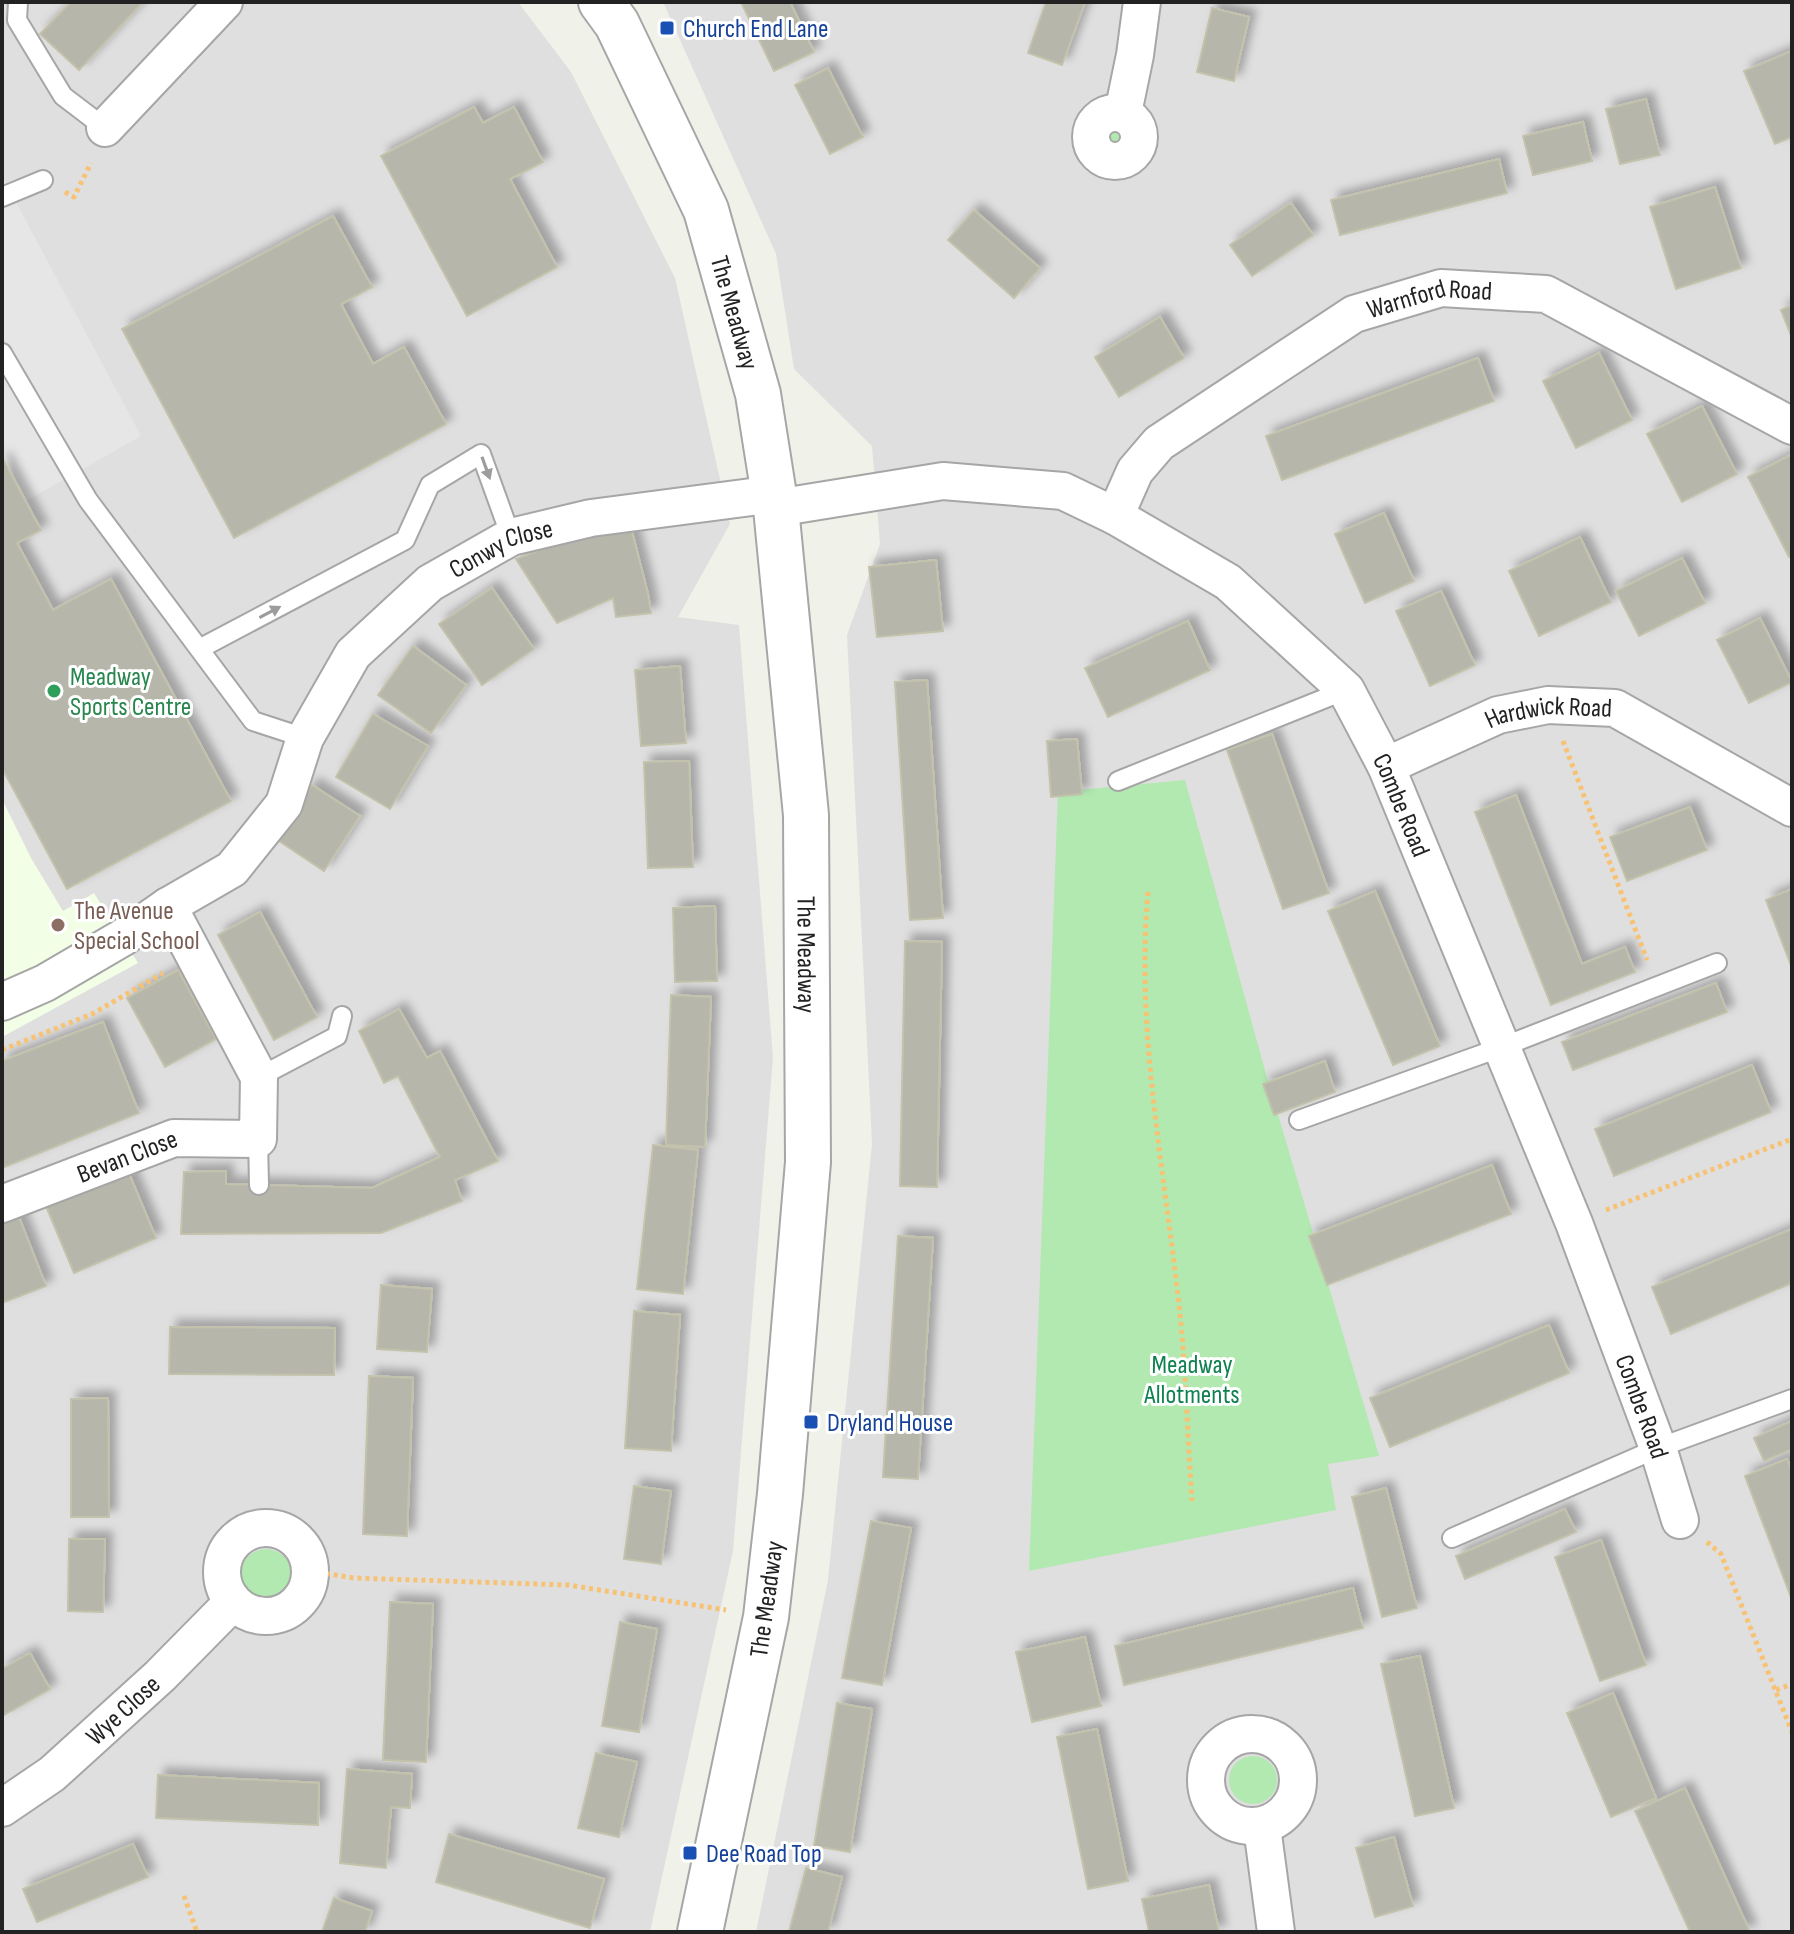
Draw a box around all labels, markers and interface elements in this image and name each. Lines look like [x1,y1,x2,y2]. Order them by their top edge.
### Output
place label: Church End Lane [683,14,828,45]
marker: Church End Lane [658,19,676,37]
street label: The Meadway [703,253,764,373]
street label: Warnford Road [1363,274,1493,326]
one-way arrow [480,457,493,481]
street label: Conwy Close [444,514,556,586]
one-way arrow [259,605,282,618]
place label: Meadway Sports Centre [70,662,191,723]
marker: Meadway Sports Centre [45,682,63,700]
street label: Hardwick Road [1480,691,1613,736]
street label: Combe Road [1365,749,1436,862]
place label: The Avenue Special School [74,896,200,957]
street label: The Meadway [789,896,821,1013]
marker: The Avenue Special School [49,916,67,934]
street label: Bevan Close [73,1124,182,1191]
park label: Meadway Allotments [1143,1350,1240,1411]
street label: Combe Road [1608,1351,1674,1463]
place label: Dryland House [827,1408,953,1439]
marker: Dryland House [802,1413,820,1431]
street label: The Meadway [744,1539,791,1659]
street label: Wye Close [80,1669,167,1752]
place label: Dee Road Top [706,1839,822,1870]
marker: Dee Road Top [681,1844,699,1862]

